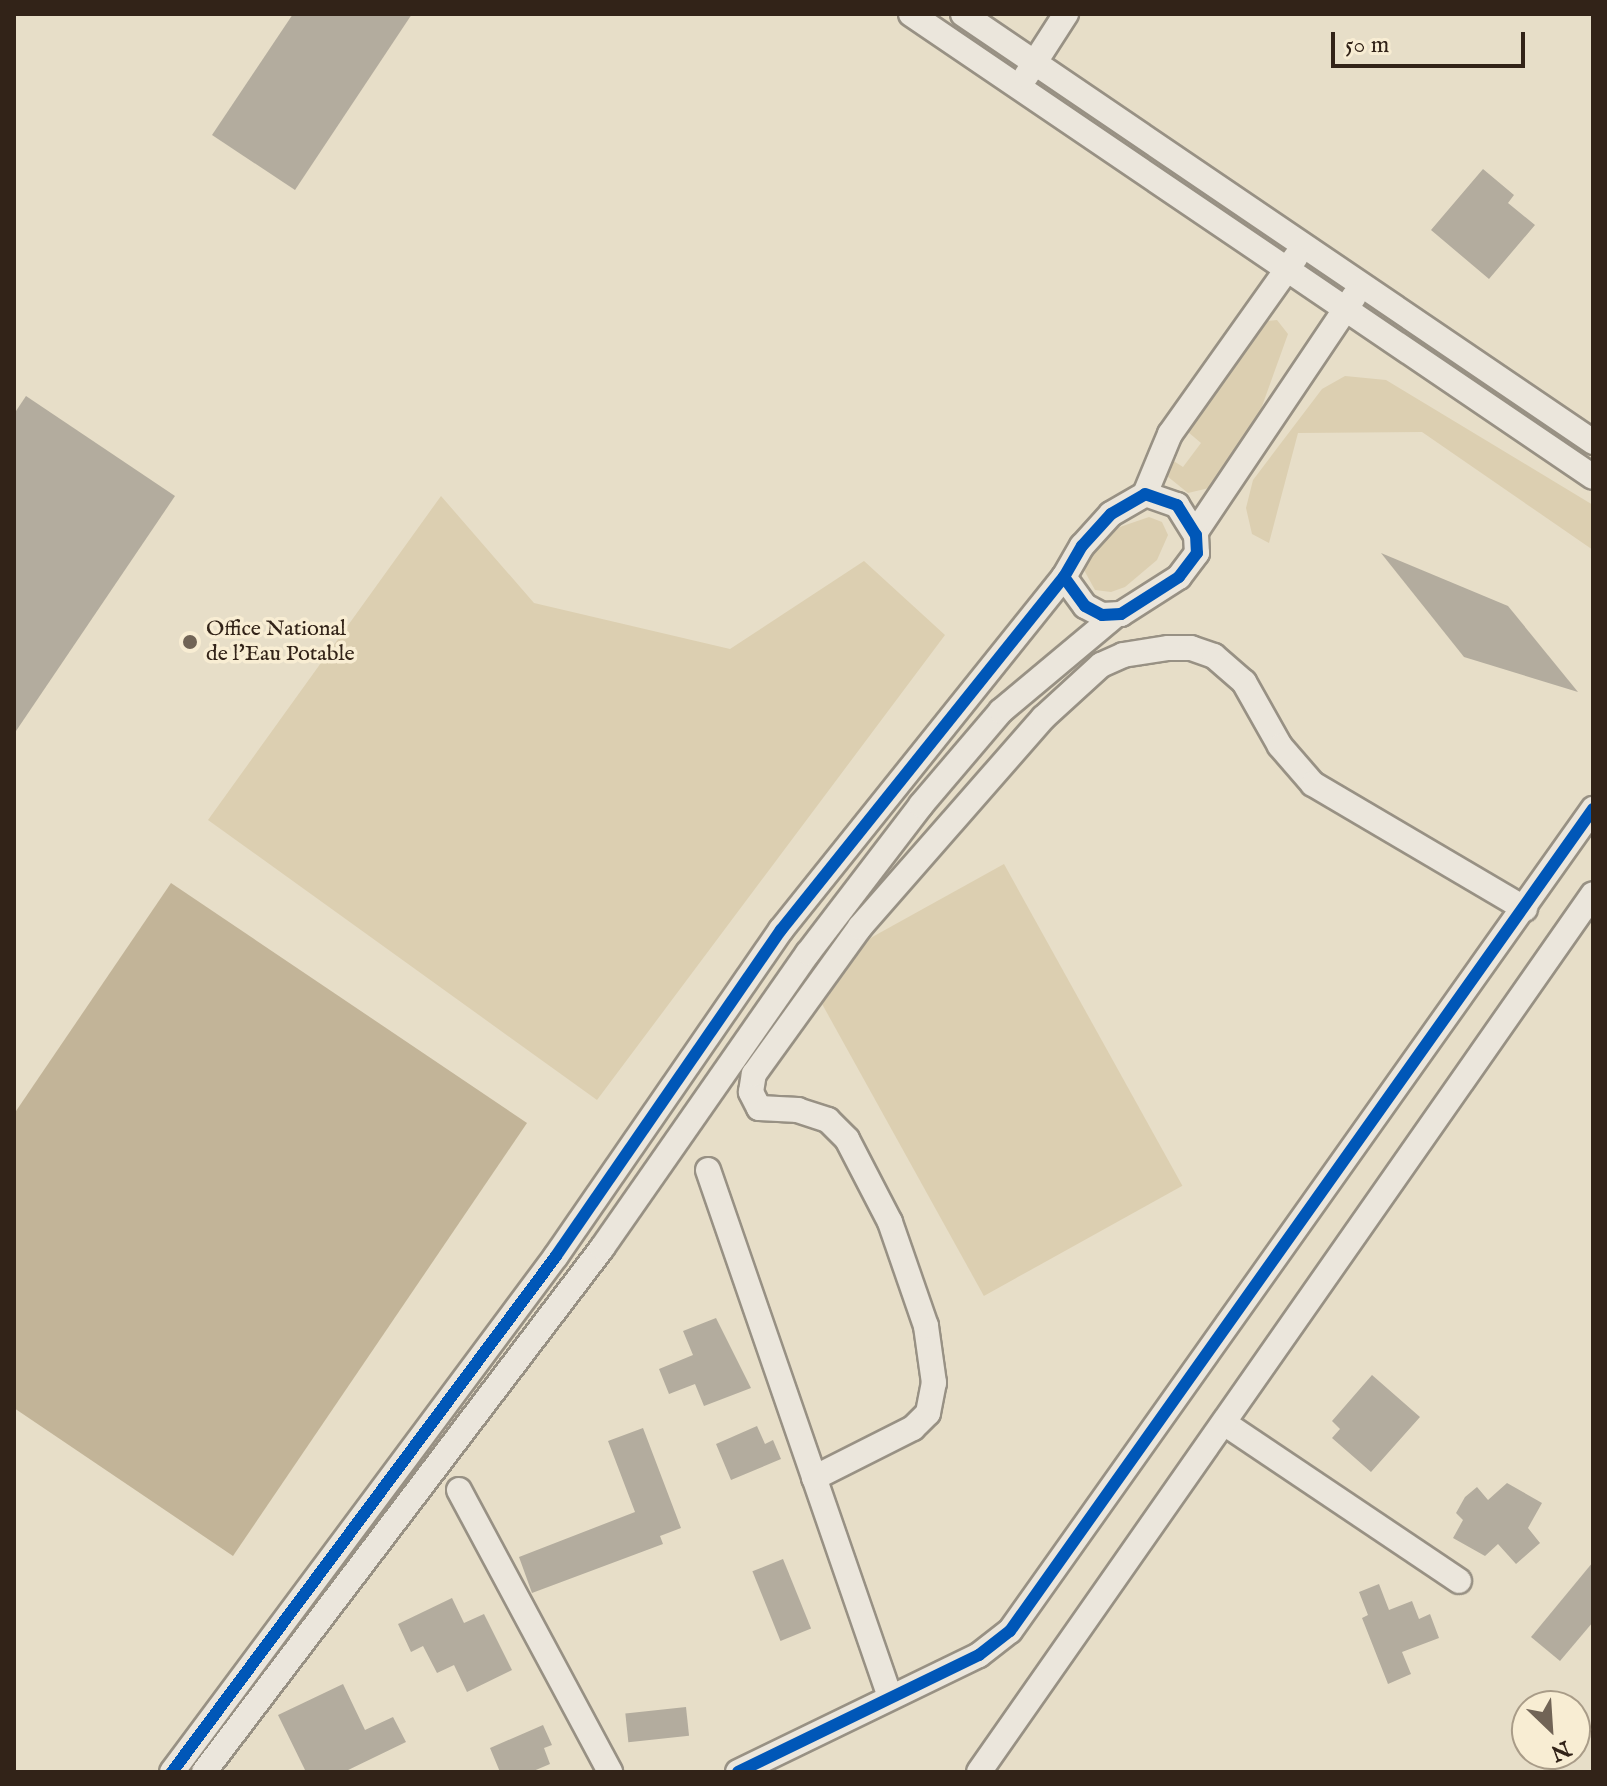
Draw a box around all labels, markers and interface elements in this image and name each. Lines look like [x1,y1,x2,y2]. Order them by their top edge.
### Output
scale bar [1335,16,1529,66]
text: 50 m [1345,30,1389,61]
place label: Office National de l'Eau Potable [206,616,355,668]
marker: Office National de l'Eau Potable [181,633,199,651]
north arrow [1511,1690,1591,1770]
text: N [1546,1733,1575,1767]

